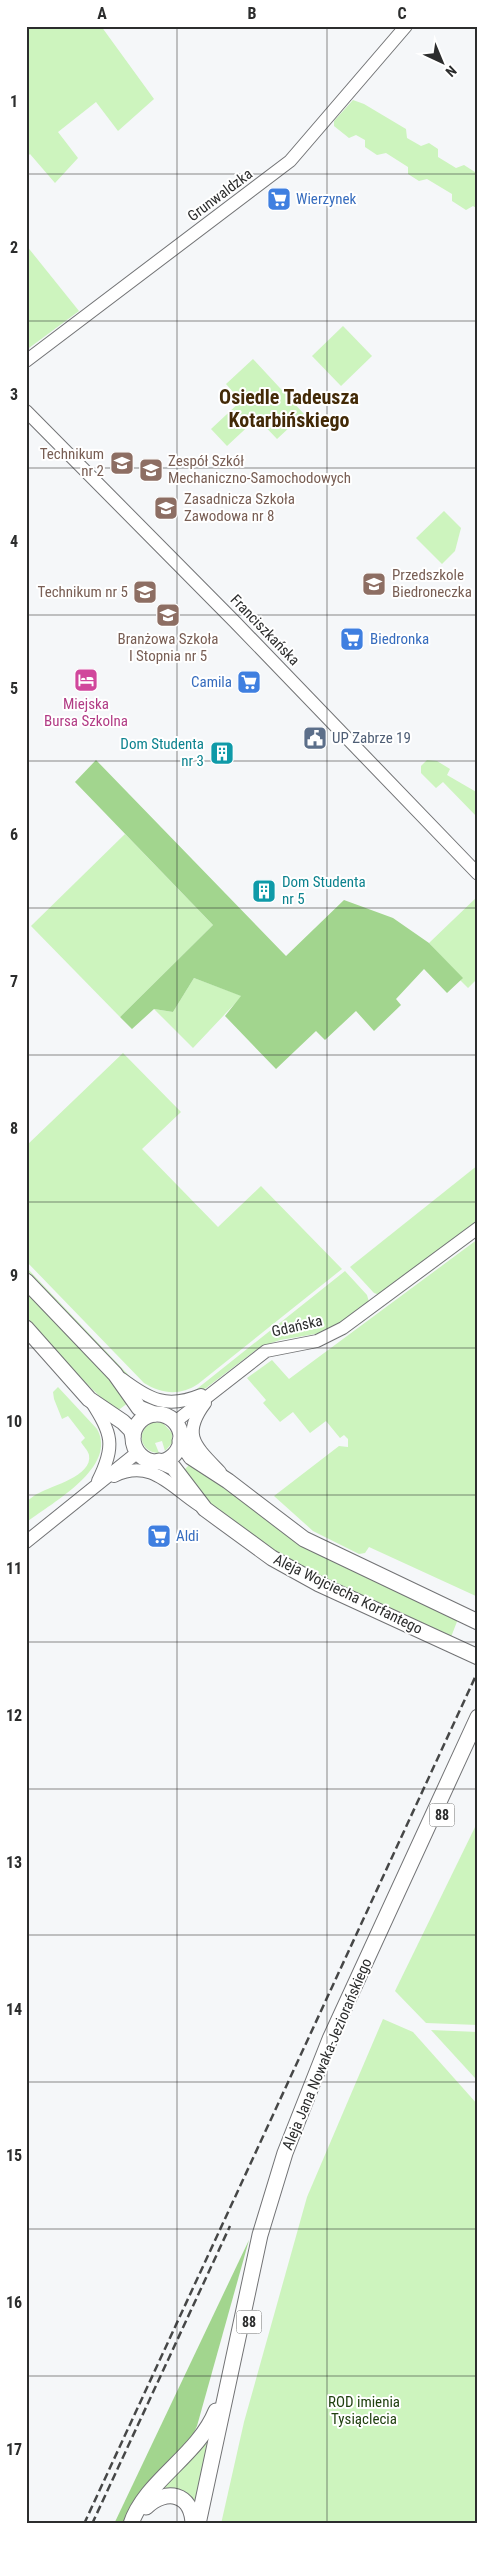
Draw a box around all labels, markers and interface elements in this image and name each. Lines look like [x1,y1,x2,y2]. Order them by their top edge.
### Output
text: A [97,4,107,23]
text: B [248,4,257,23]
text: C [397,4,407,23]
north arrow [416,38,466,88]
text: N [442,63,460,80]
text: 1 [10,92,18,111]
street label: Grunwaldzka [184,165,256,225]
supermarket icon: Wierzynek [266,186,292,212]
place label: Wierzynek [296,190,357,208]
text: 2 [10,238,18,257]
text: 3 [10,385,18,404]
district label: Osiedle Tadeusza Kotarbińskiego [219,385,359,432]
place label: Technikum nr 2 [40,445,104,480]
school or university icon: Technikum nr 2 [109,450,135,476]
place label: Zespół Szkół Mechaniczno-Samochodowych [168,452,351,487]
school or university icon: Zespół Szkół Mechaniczno-Samochodowych [138,457,164,483]
place label: Zasadnicza Szkoła Zawodowa nr 8 [184,490,295,525]
school or university icon: Zasadnicza Szkoła Zawodowa nr 8 [153,495,179,521]
text: 4 [10,532,18,551]
place label: Przedszkole Biedroneczka [392,566,472,601]
school or university icon: Przedszkole Biedroneczka [361,571,387,597]
school or university icon: Technikum nr 5 [132,579,158,605]
place label: Technikum nr 5 [38,583,128,601]
street label: Franciszkańska [227,591,303,669]
school or university icon: Branżowa Szkoła I Stopnia nr 5 [155,602,181,628]
supermarket icon: Biedronka [339,626,365,652]
place label: Branżowa Szkoła I Stopnia nr 5 [118,630,218,665]
place label: Biedronka [370,630,429,648]
hotel icon: Miejska Bursa Szkolna [73,667,99,693]
supermarket icon: Camila [236,669,262,695]
place label: Camila [191,673,232,691]
text: 5 [10,679,18,698]
place label: Miejska Bursa Szkolna [44,695,128,730]
public building icon: UP Zabrze 19 [302,725,328,751]
place label: UP Zabrze 19 [332,729,411,747]
place label: Dom Studenta nr 3 [120,735,204,770]
building icon: Dom Studenta nr 3 [209,740,235,766]
text: 6 [10,825,18,844]
place label: Dom Studenta nr 5 [282,873,366,908]
building icon: Dom Studenta nr 5 [251,878,277,904]
text: 7 [10,972,18,991]
text: 8 [10,1119,18,1138]
text: 9 [10,1266,18,1285]
street label: Gdańska [270,1311,324,1341]
text: 10 [6,1412,22,1431]
supermarket icon: Aldi [146,1523,172,1549]
place label: Aldi [176,1527,199,1545]
street label: Aleja Wojciecha Korfantego [271,1550,425,1638]
text: 11 [6,1559,22,1578]
text: 12 [6,1706,22,1725]
road number: 88 [430,1804,454,1826]
text: 13 [6,1853,22,1872]
street label: Aleja Jana Nowaka-Jeziorańskiego [278,1955,376,2153]
text: 14 [6,2000,22,2019]
text: 15 [6,2146,22,2165]
text: 16 [6,2293,22,2312]
road number: 88 [236,2310,262,2334]
park label: ROD imienia Tysiąclecia [328,2393,400,2428]
text: 17 [6,2440,22,2459]

